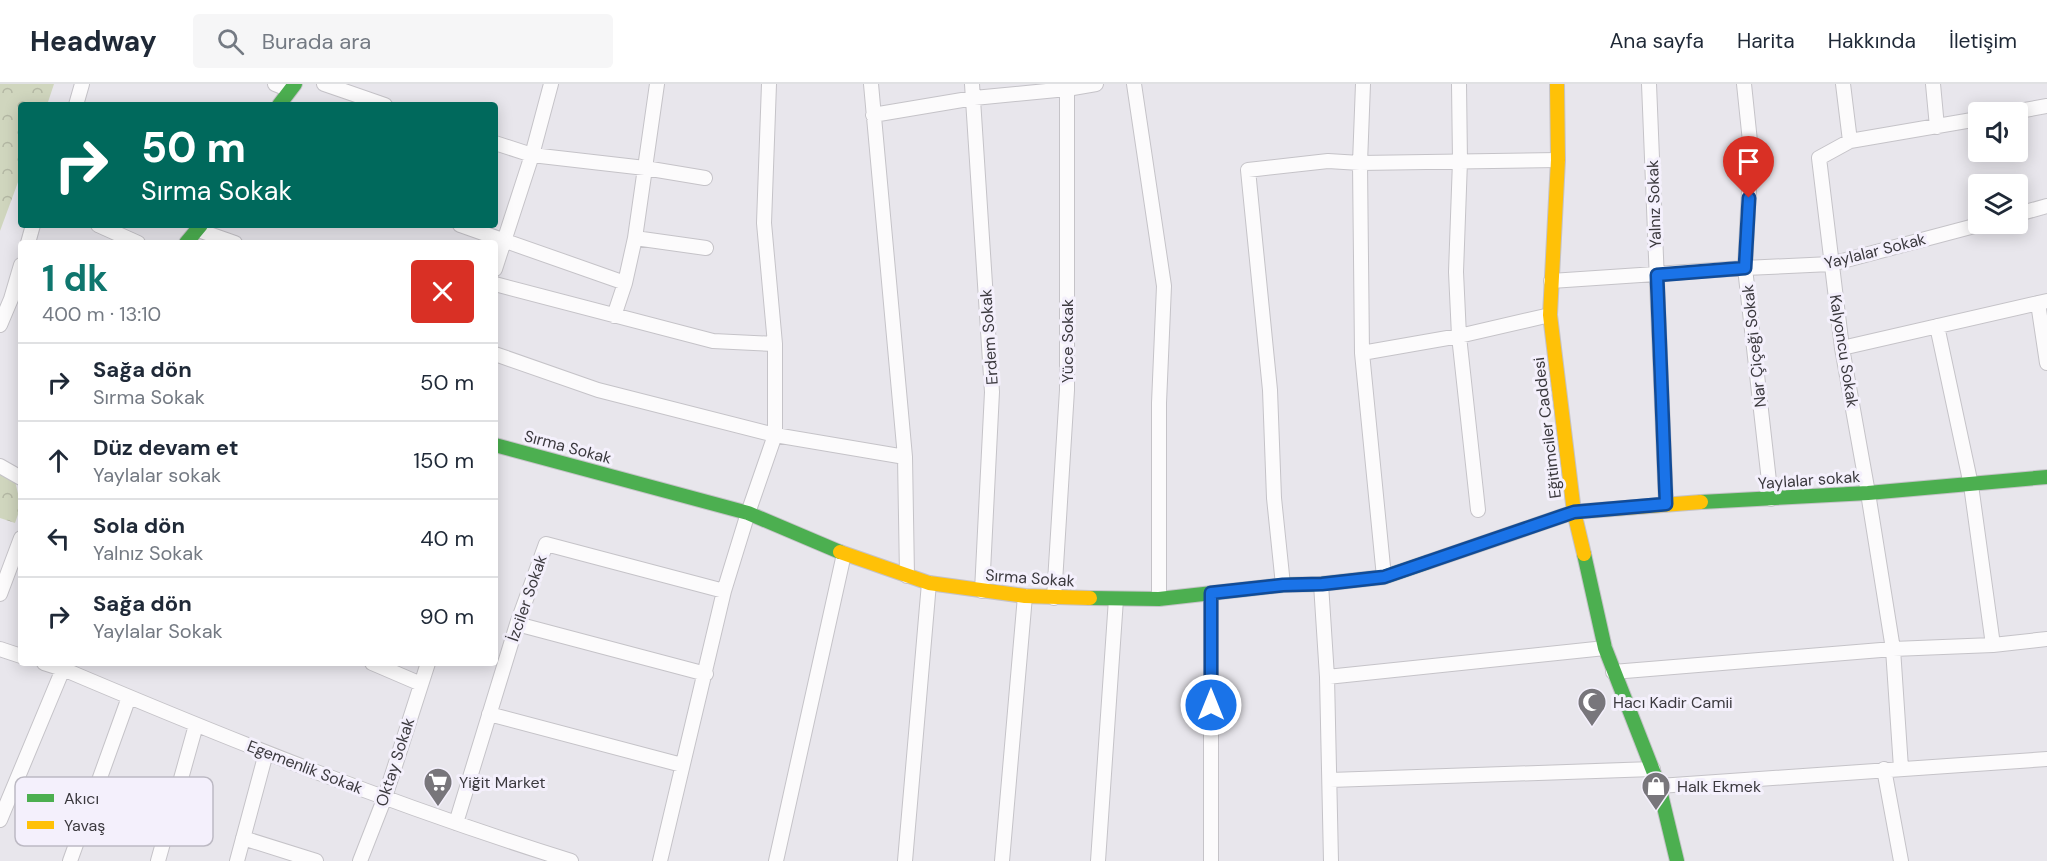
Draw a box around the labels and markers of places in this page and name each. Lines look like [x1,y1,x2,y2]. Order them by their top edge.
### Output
pin [1723,136,1774,198]
mosque icon: Hacı Kadir Camii [1576,686,1608,728]
place label: Hacı Kadir Camii [1613,692,1733,713]
supermarket icon: Yiğit Market [422,766,454,808]
shop icon: Halk Ekmek [1640,770,1672,812]
place label: Yiğit Market [459,772,546,793]
place label: Halk Ekmek [1677,776,1761,797]

